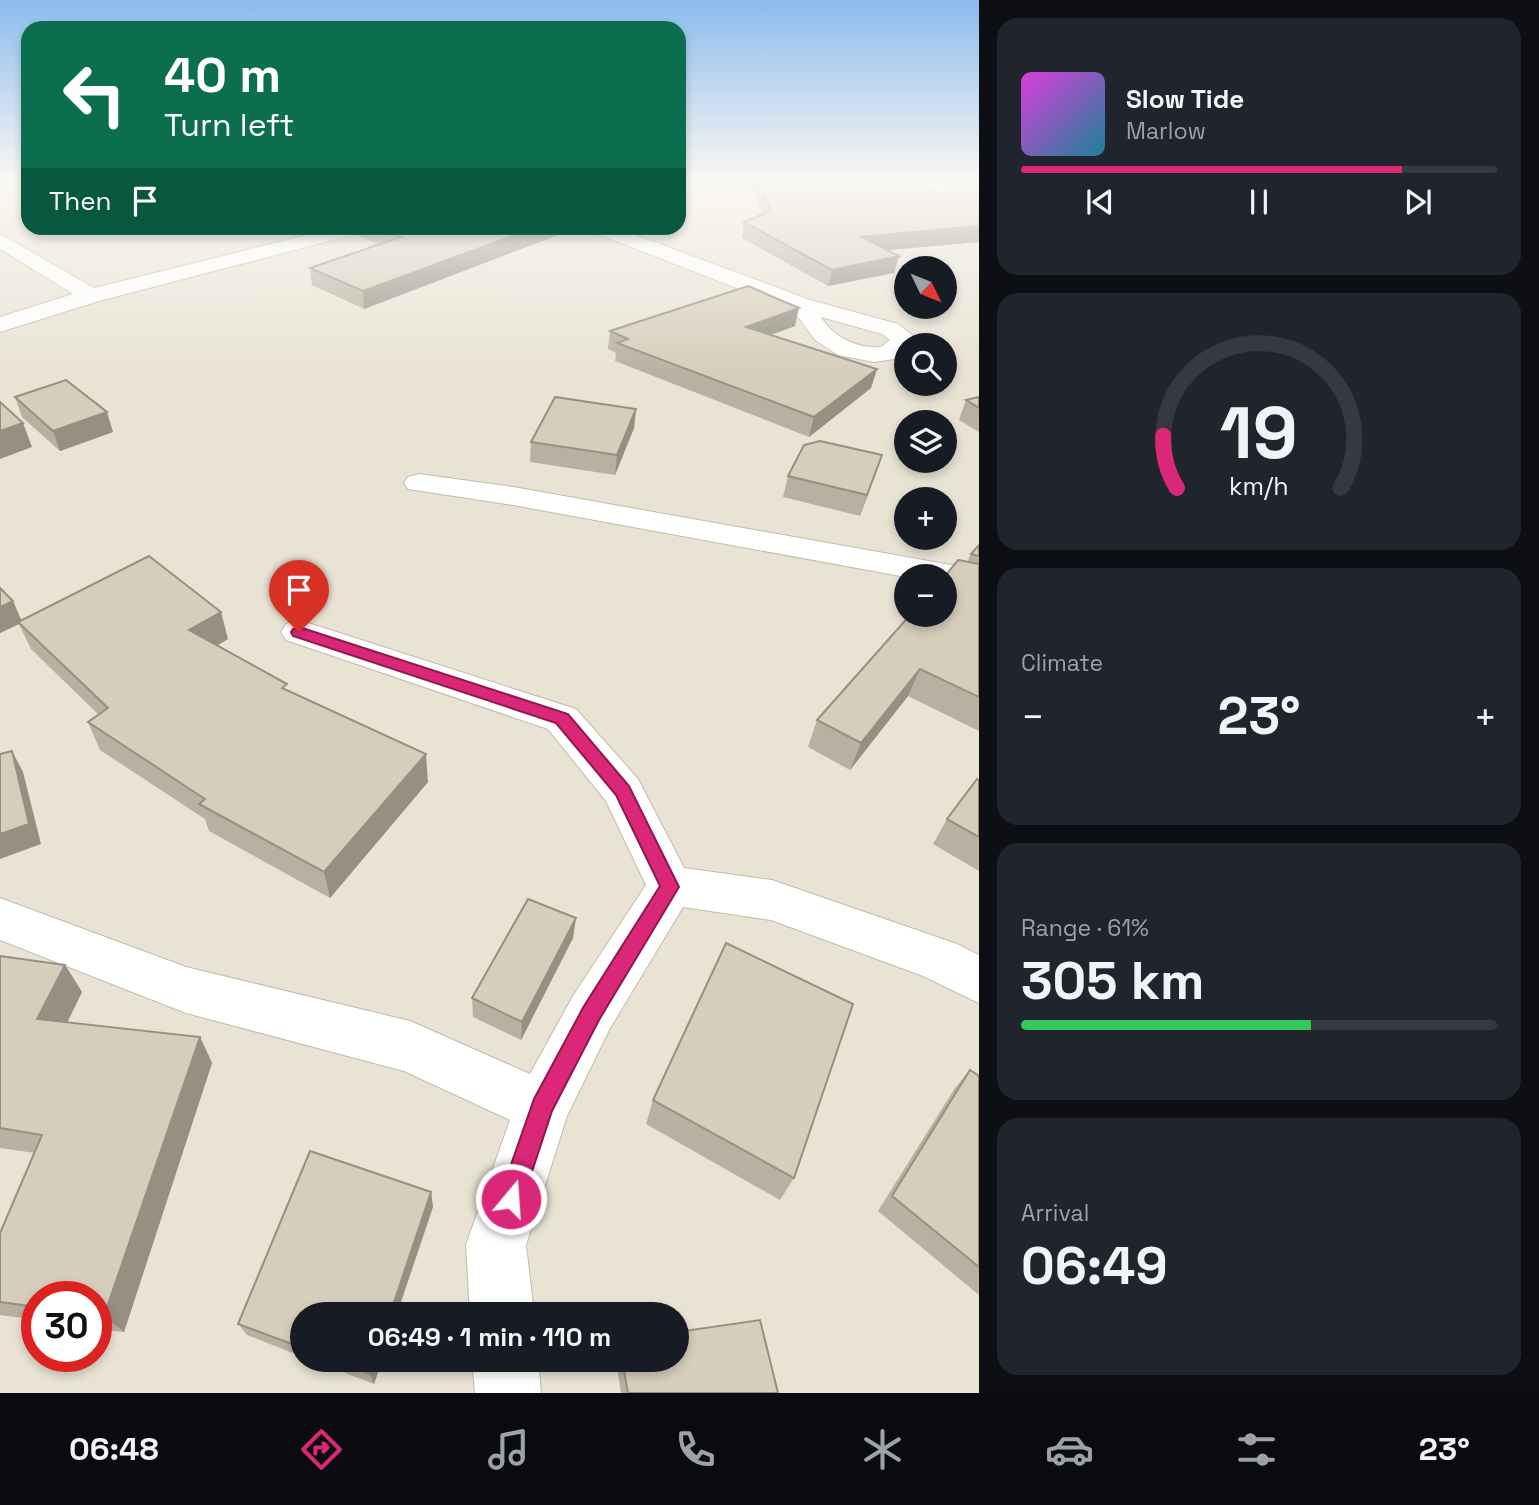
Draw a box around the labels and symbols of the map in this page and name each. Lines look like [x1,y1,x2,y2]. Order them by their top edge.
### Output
north arrow [894,256,957,318]
pin [269,560,329,632]
position arrow [474,1162,548,1236]
speed limit sign: 30 [21,1281,112,1372]

